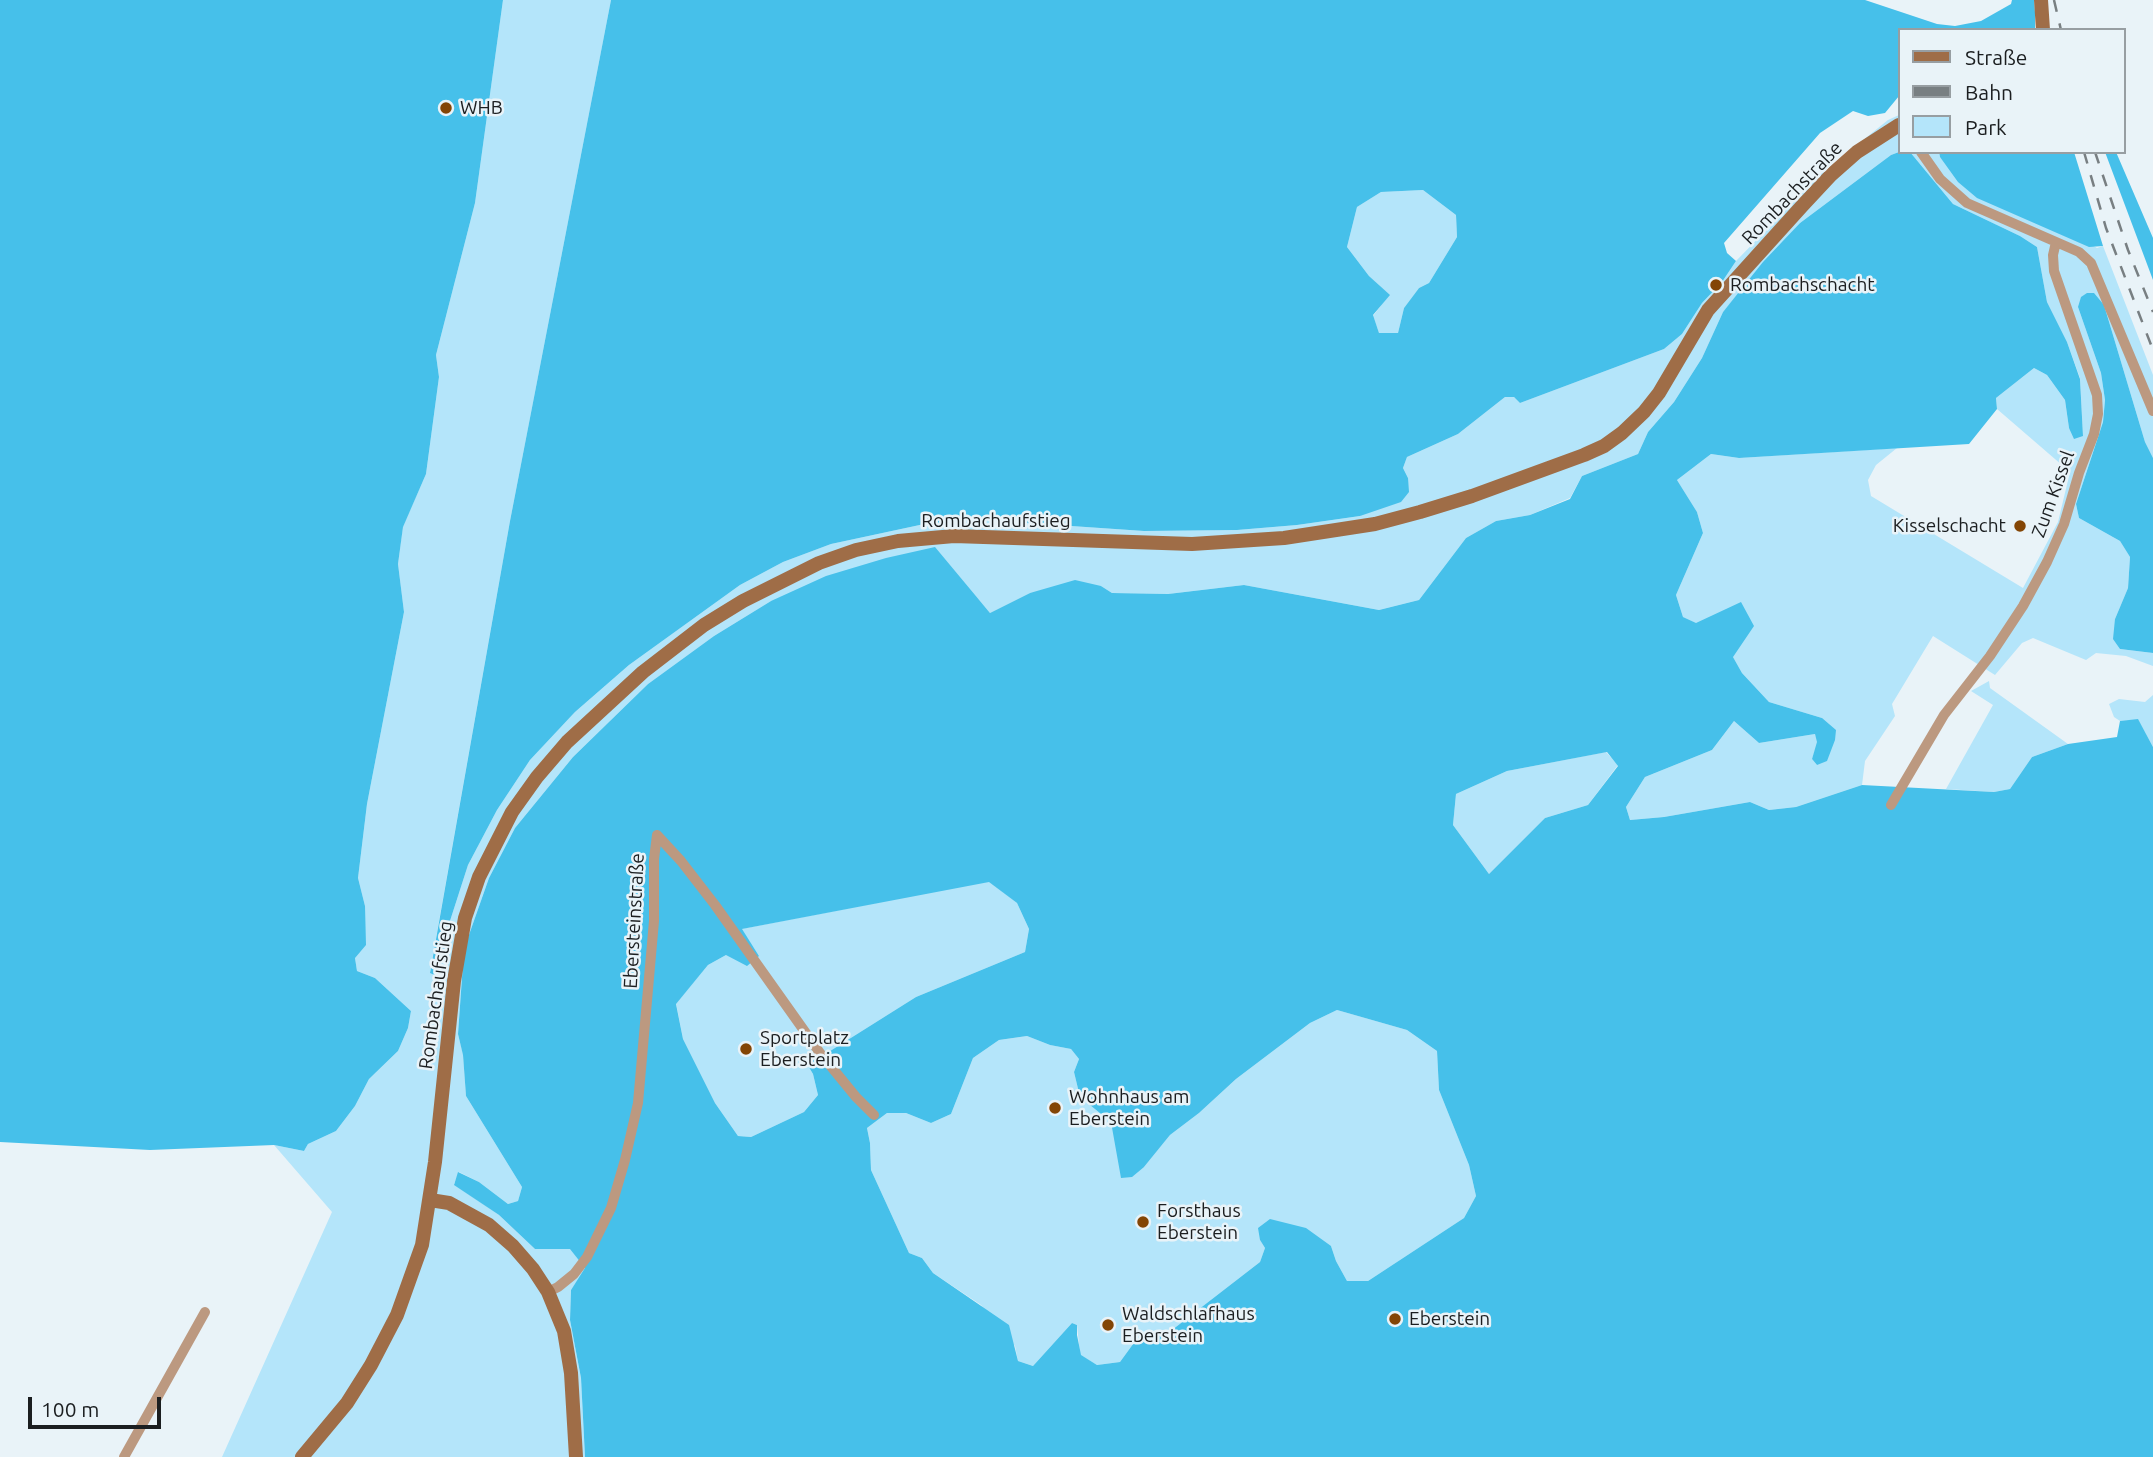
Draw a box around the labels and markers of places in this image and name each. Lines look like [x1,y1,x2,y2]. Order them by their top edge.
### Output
place label: WHB [460,97,503,119]
marker: WHB [438,100,454,116]
place label: Rombachschacht [1730,274,1875,296]
marker: Rombachschacht [1708,277,1724,293]
place label: Kisselschacht [1893,515,2006,537]
marker: Kisselschacht [2012,518,2028,534]
place label: Sportplatz Eberstein [760,1027,849,1071]
marker: Sportplatz Eberstein [738,1041,754,1057]
place label: Wohnhaus am Eberstein [1069,1086,1189,1130]
marker: Wohnhaus am Eberstein [1047,1100,1063,1116]
place label: Forsthaus Eberstein [1157,1200,1241,1244]
marker: Forsthaus Eberstein [1135,1214,1151,1230]
place label: Waldschlafhaus Eberstein [1122,1303,1255,1347]
place label: Eberstein [1409,1308,1490,1330]
marker: Eberstein [1387,1311,1403,1327]
marker: Waldschlafhaus Eberstein [1100,1317,1116,1333]

